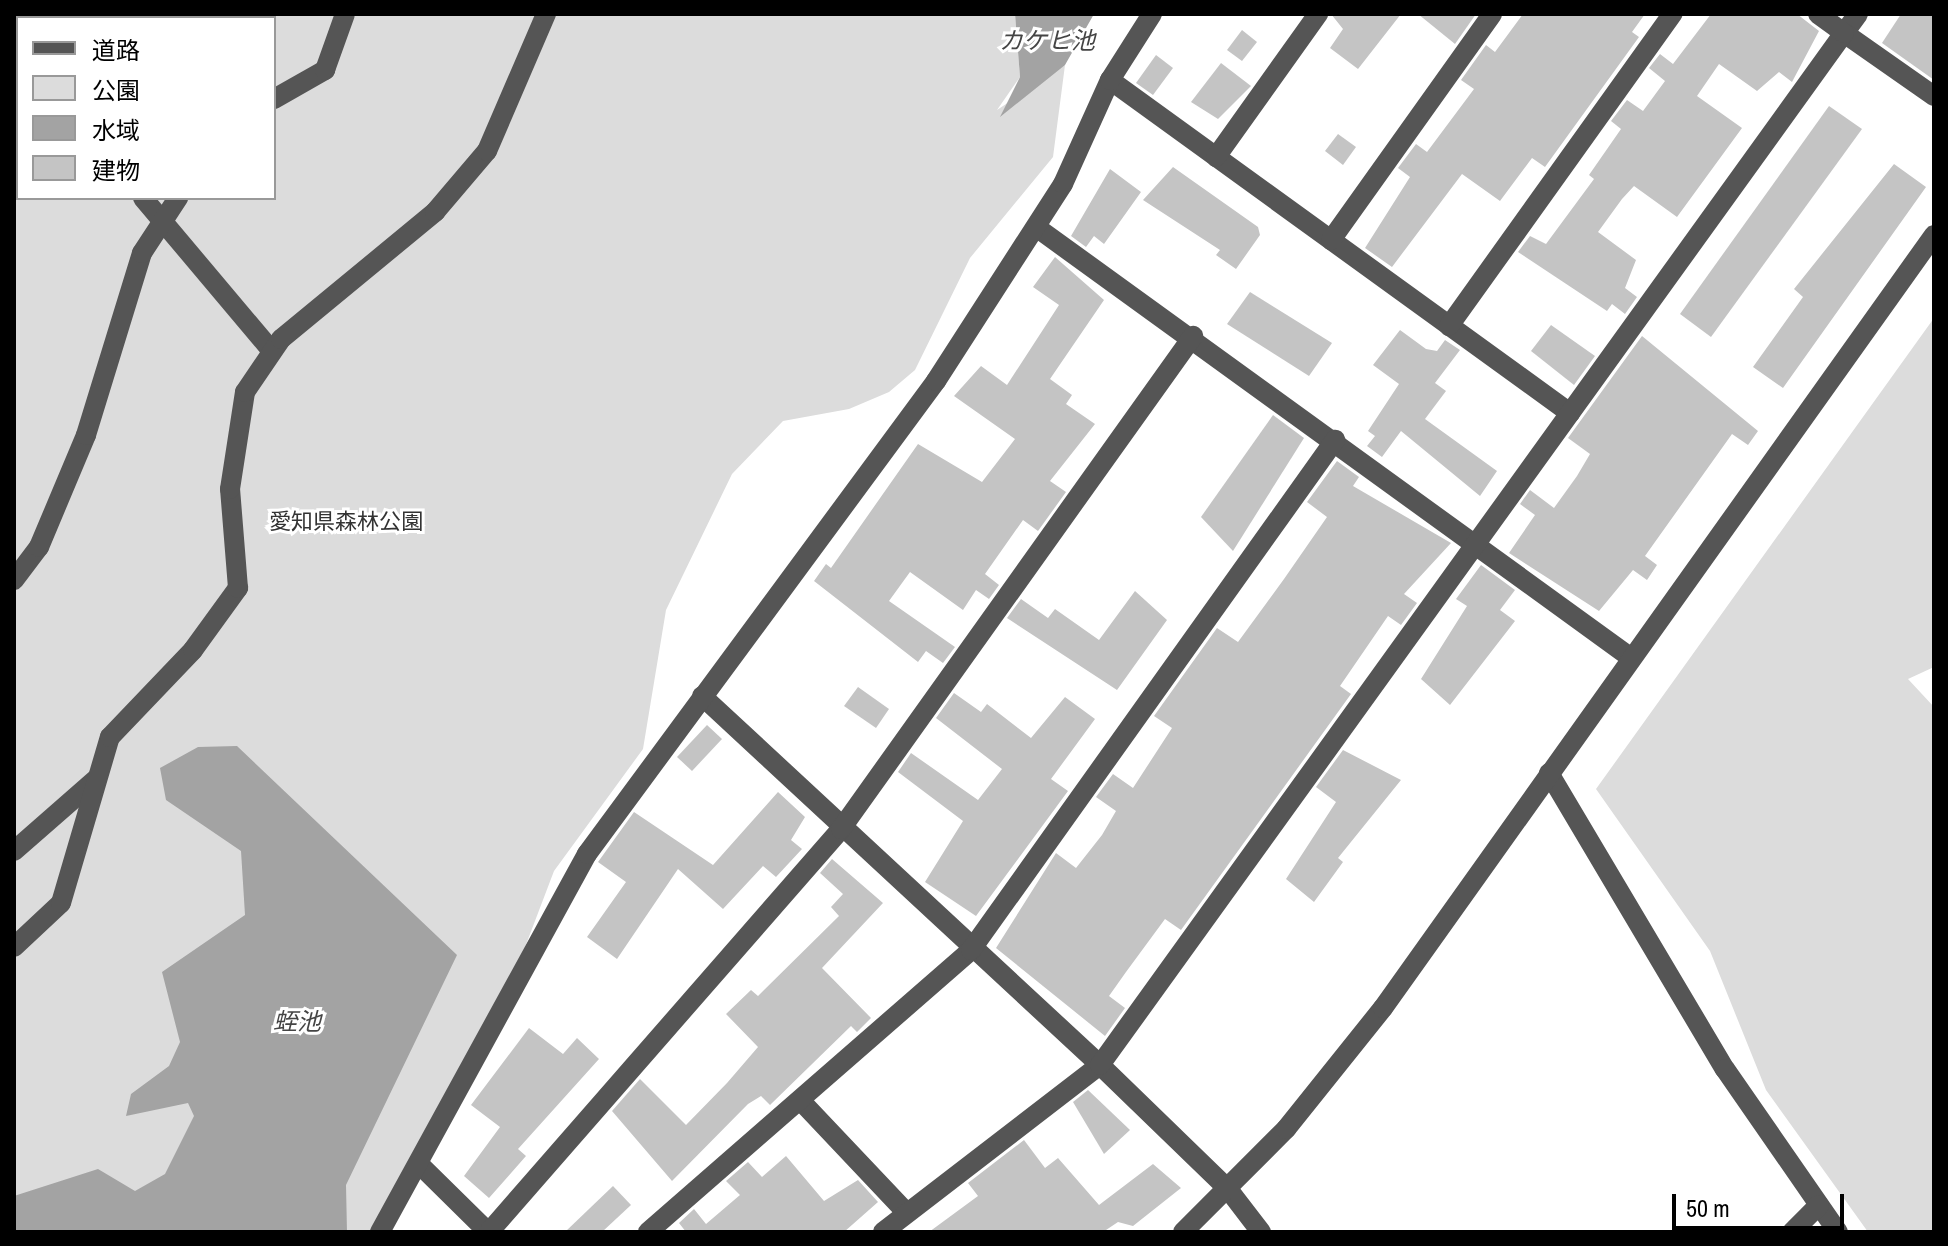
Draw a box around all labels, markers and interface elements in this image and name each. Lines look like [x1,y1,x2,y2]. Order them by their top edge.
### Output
legend [16,16,276,200]
water label: カケヒ池 [999,27,1095,55]
text: 道路 [92,34,140,66]
text: 公園 [92,74,140,106]
text: 水域 [92,114,140,146]
text: 建物 [92,154,140,186]
park label: 愛知県森林公園 [269,509,423,535]
water label: 蛭池 [273,1008,321,1036]
scale bar [1676,1178,1848,1228]
text: 50 m [1686,1192,1730,1224]

